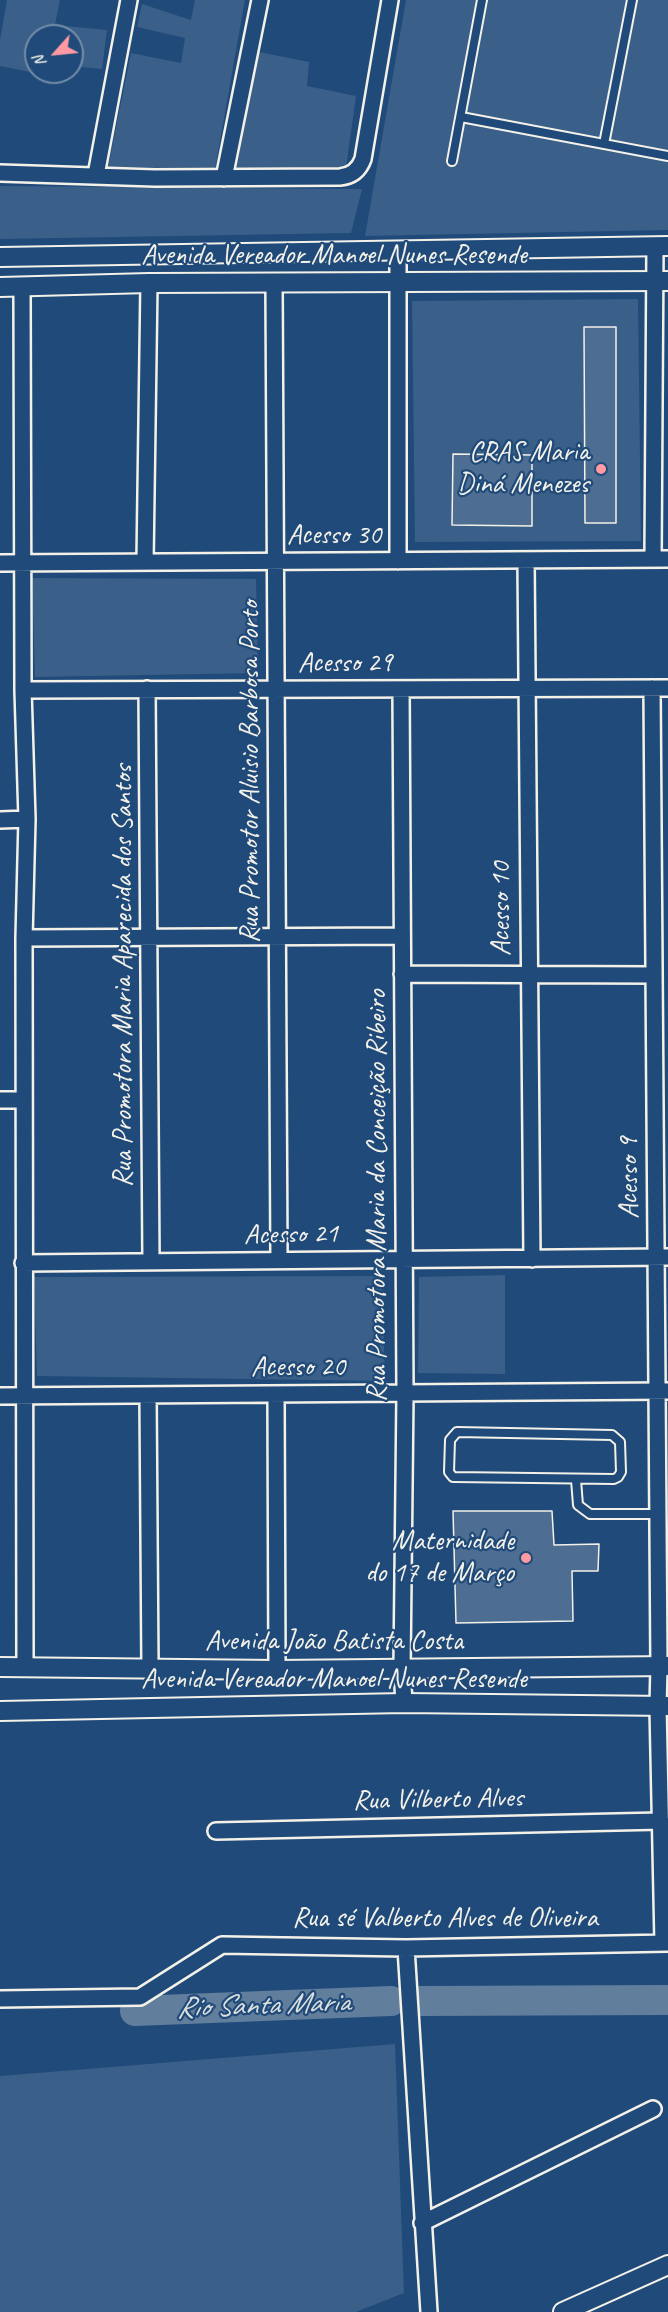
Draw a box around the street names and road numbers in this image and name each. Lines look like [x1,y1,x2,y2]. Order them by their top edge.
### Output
street label: Avenida Vereador Manoel Nunes Resende [141,239,527,273]
street label: Acesso 30 [287,519,381,553]
street label: Rua Promotor Aluisio Barbosa Porto [234,601,268,943]
street label: Acesso 29 [298,647,392,681]
street label: Rua Promotora Maria Aparecida dos Santos [107,765,141,1187]
street label: Acesso 10 [485,862,519,956]
street label: Rua Promotora Maria da Conceição Ribeiro [361,990,395,1402]
street label: Acesso 9 [613,1137,647,1219]
street label: Acesso 21 [244,1217,338,1253]
street label: Acesso 20 [251,1351,345,1385]
street label: Avenida João Batista Costa [205,1625,463,1659]
street label: Avenida Vereador Manoel Nunes Resende [141,1663,527,1697]
street label: Rua Vilberto Alves [353,1782,523,1818]
street label: Rua sé Valberto Alves de Oliveira [292,1902,598,1936]

